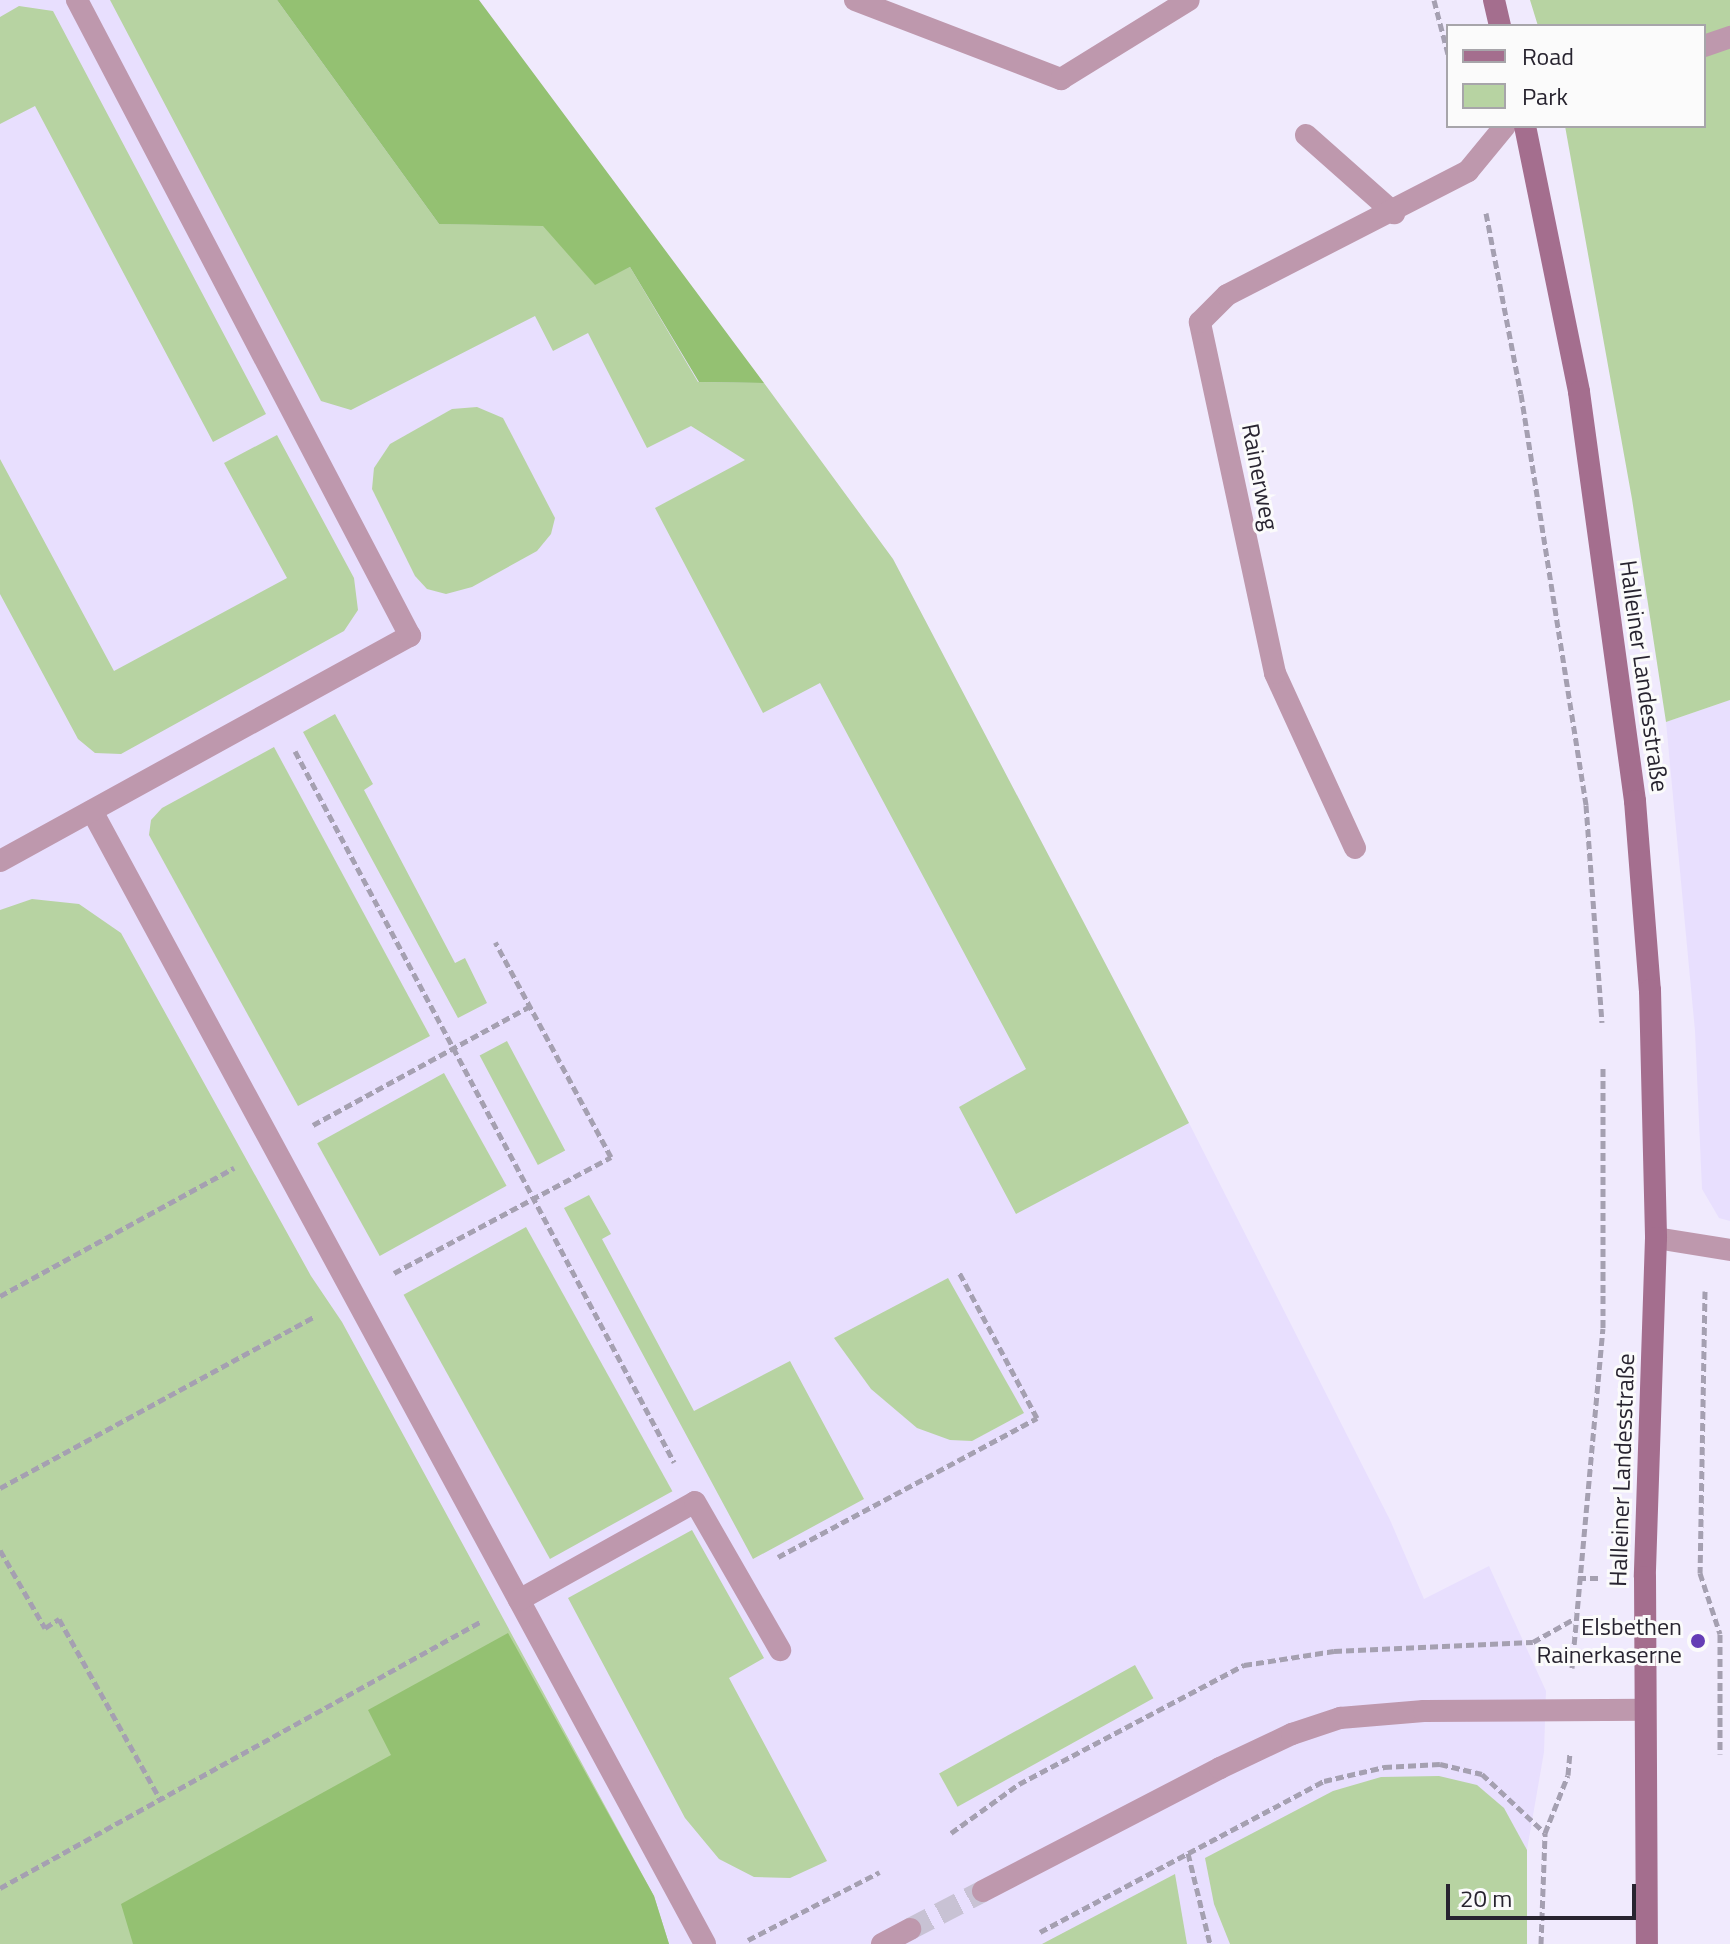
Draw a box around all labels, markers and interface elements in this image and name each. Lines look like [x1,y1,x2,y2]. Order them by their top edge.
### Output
legend [1446,24,1706,128]
text: Road [1522,38,1574,74]
text: Park [1522,78,1568,114]
street label: Rainerweg [1236,421,1284,533]
street label: Halleiner Landesstraße [1613,558,1675,794]
street label: Halleiner Landesstraße [1604,1353,1640,1587]
place label: Elsbethen Rainerkaserne [1537,1613,1682,1669]
marker: Elsbethen Rainerkaserne [1689,1632,1707,1650]
scale bar [1450,1868,1640,1918]
text: 20 m [1460,1880,1512,1916]

